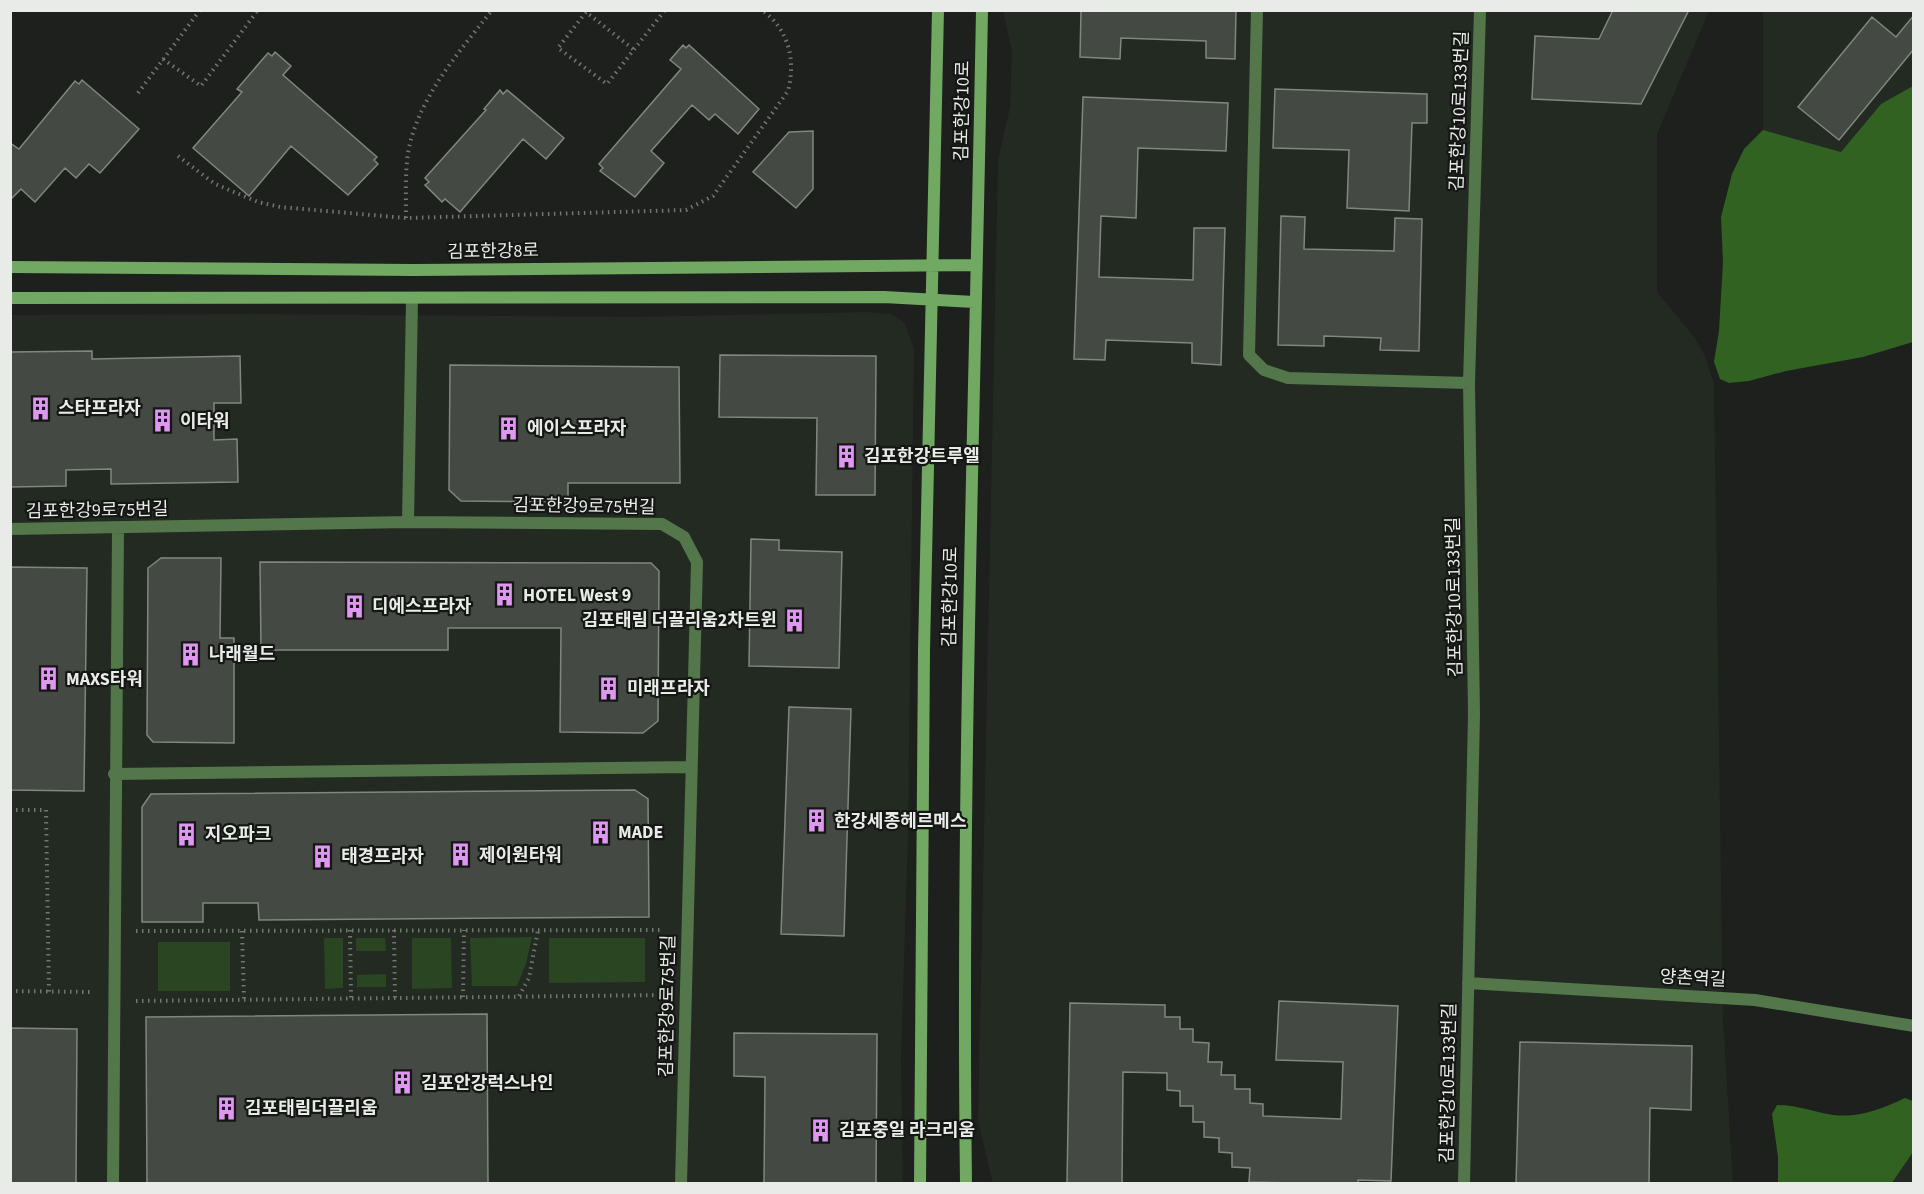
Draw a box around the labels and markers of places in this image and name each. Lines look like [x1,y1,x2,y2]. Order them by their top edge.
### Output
building icon: 스타프라자 [27,395,53,421]
place label: 스타프라자 [58,396,141,421]
building icon: 이타워 [149,408,175,434]
place label: 이타워 [180,409,230,434]
building icon: 에이스프라자 [496,415,522,441]
place label: 에이스프라자 [527,416,627,441]
building icon: 김포한강트루엘 [833,443,859,469]
place label: 김포한강트루엘 [864,444,980,469]
building icon: HOTEL West 9 [492,582,518,608]
place label: HOTEL West 9 [523,583,631,608]
building icon: 디에스프라자 [341,593,367,619]
place label: 디에스프라자 [372,594,472,619]
building icon: 김포태림 더끌리움2차트윈 [782,607,808,633]
place label: 김포태림 더끌리움2차트윈 [582,608,777,633]
building icon: 나래월드 [178,641,204,667]
place label: 나래월드 [209,642,275,667]
building icon: MAXS타워 [35,666,61,692]
place label: MAXS타워 [66,667,143,692]
building icon: 미래프라자 [596,675,622,701]
place label: 미래프라자 [627,676,710,701]
building icon: 한강세종헤르메스 [803,808,829,834]
place label: 한강세종헤르메스 [834,809,966,834]
building icon: MADE [587,819,613,845]
place label: MADE [618,820,663,845]
building icon: 지오파크 [174,821,200,847]
place label: 지오파크 [205,822,271,847]
building icon: 제이원타워 [448,842,474,868]
building icon: 태경프라자 [310,843,336,869]
place label: 제이원타워 [479,843,562,868]
place label: 태경프라자 [341,844,424,869]
building icon: 김포안강럭스나인 [390,1070,416,1096]
place label: 김포안강럭스나인 [421,1071,553,1096]
building icon: 김포태림더끌리움 [214,1095,240,1121]
place label: 김포태림더끌리움 [245,1096,377,1121]
building icon: 김포중일 라크리움 [808,1117,834,1143]
place label: 김포중일 라크리움 [839,1118,975,1143]

